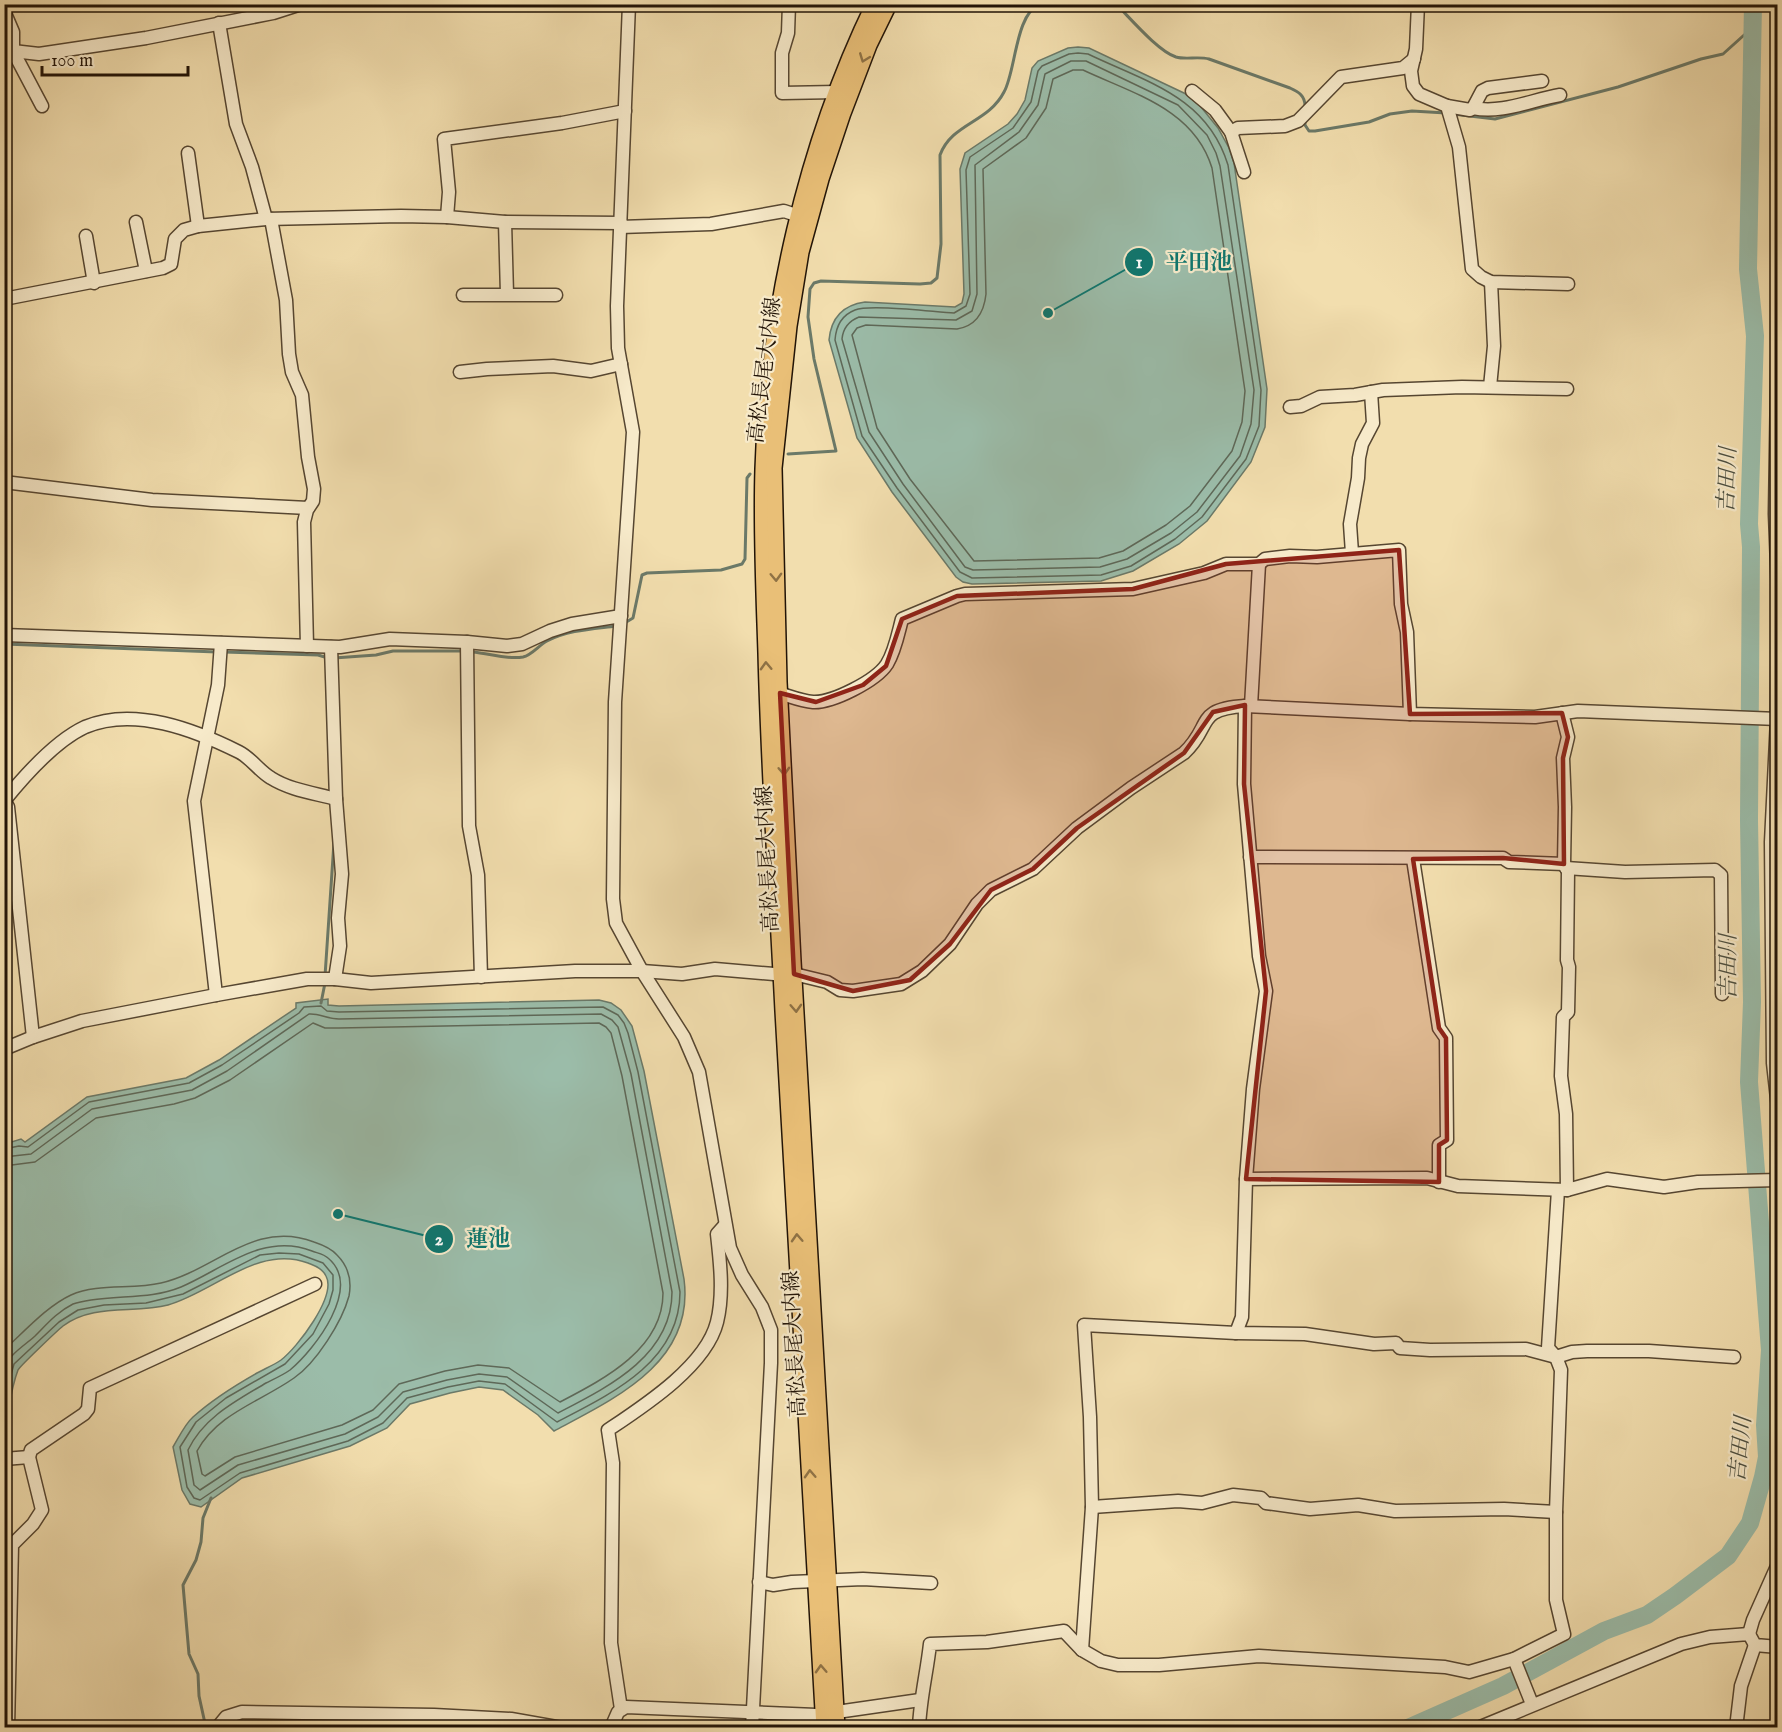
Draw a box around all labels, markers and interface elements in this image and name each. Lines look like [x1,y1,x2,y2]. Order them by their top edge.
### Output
scale bar [42,39,188,77]
text: 100 m [51,50,93,73]
one-way arrow [859,51,871,62]
callout: 平田池 [1124,242,1244,282]
text: 平田池 [1166,249,1232,277]
text: 1 [1136,252,1143,275]
street label: 高松長尾大内線 [743,296,788,445]
water label: 吉田川 [1713,445,1743,514]
one-way arrow [770,572,782,581]
one-way arrow [760,661,773,670]
one-way arrow [777,767,790,776]
street label: 高松長尾大内線 [751,785,786,933]
water label: 吉田川 [1715,932,1743,1000]
one-way arrow [789,1004,802,1013]
callout: 蓮池 [424,1219,522,1259]
text: 蓮池 [466,1226,510,1254]
text: 2 [435,1229,444,1252]
one-way arrow [790,1233,803,1242]
street label: 高松長尾大内線 [778,1270,813,1418]
water label: 吉田川 [1724,1413,1759,1483]
one-way arrow [804,1470,817,1479]
one-way arrow [815,1665,828,1674]

